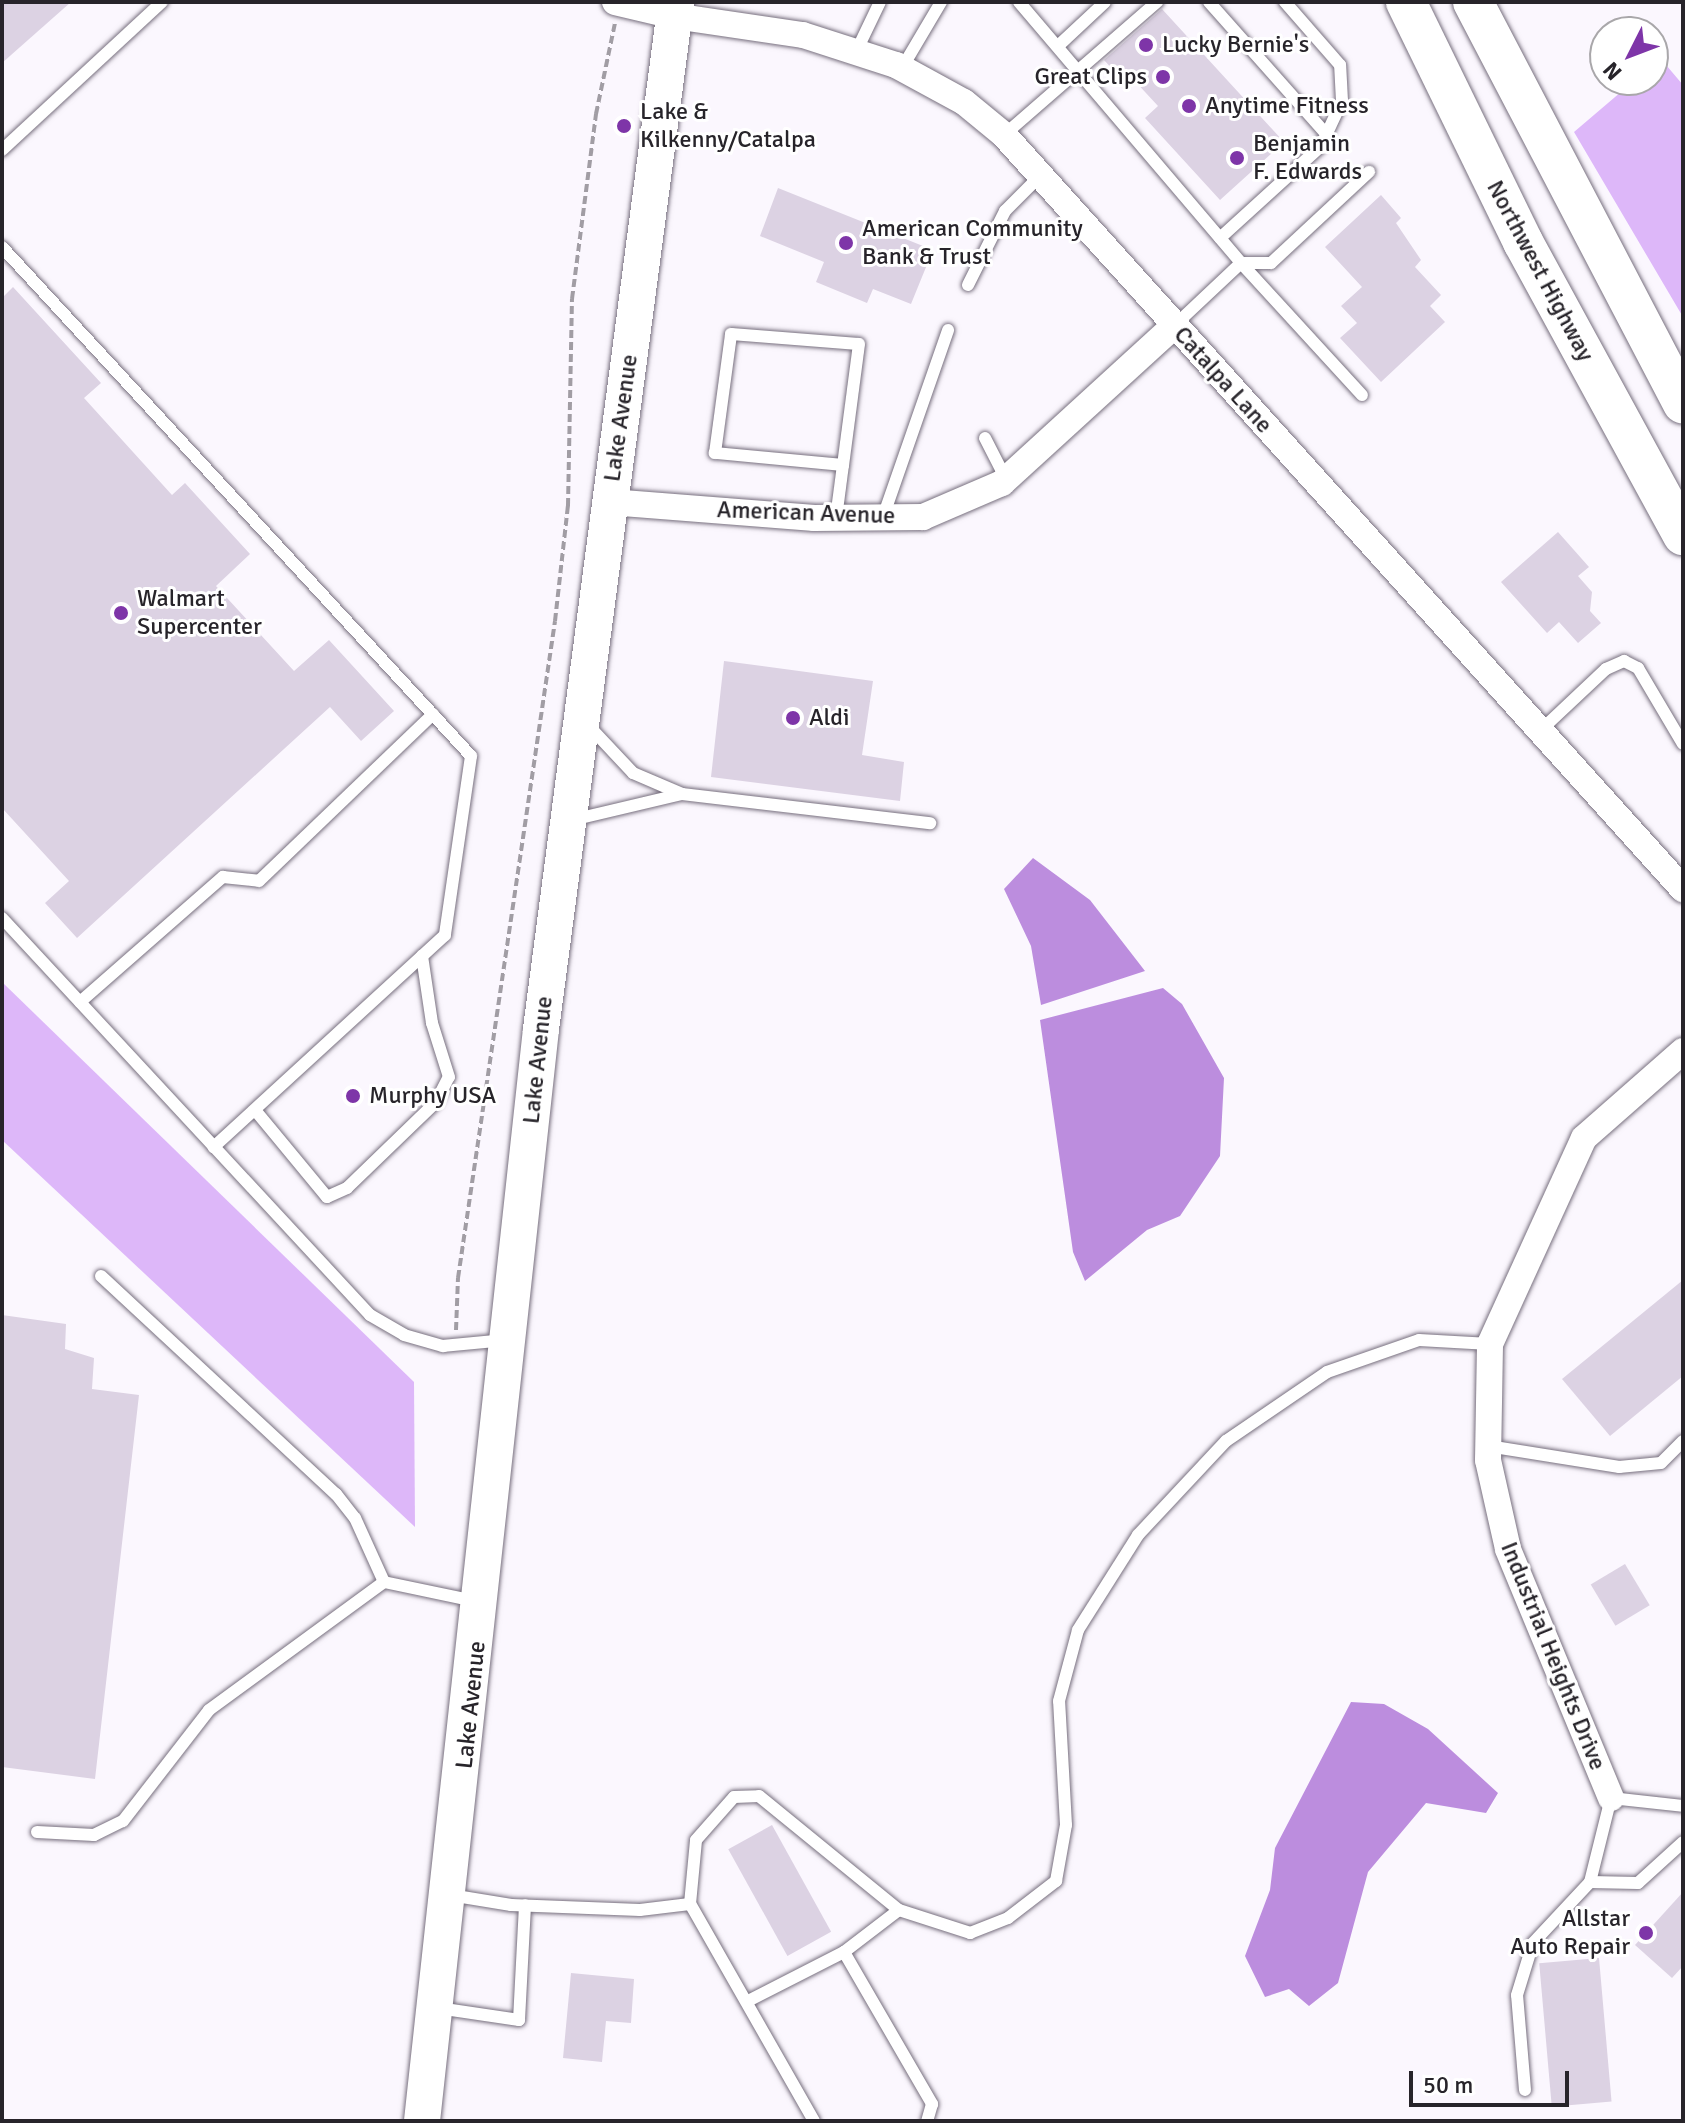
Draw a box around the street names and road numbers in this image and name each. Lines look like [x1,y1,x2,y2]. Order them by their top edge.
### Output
street label: Northwest Highway [1480,176,1600,366]
street label: Catalpa Lane [1168,321,1278,439]
street label: Lake Avenue [598,352,644,484]
street label: American Avenue [716,495,896,531]
street label: Lake Avenue [517,995,559,1125]
street label: Industrial Heights Drive [1494,1538,1612,1774]
street label: Lake Avenue [450,1640,492,1770]

